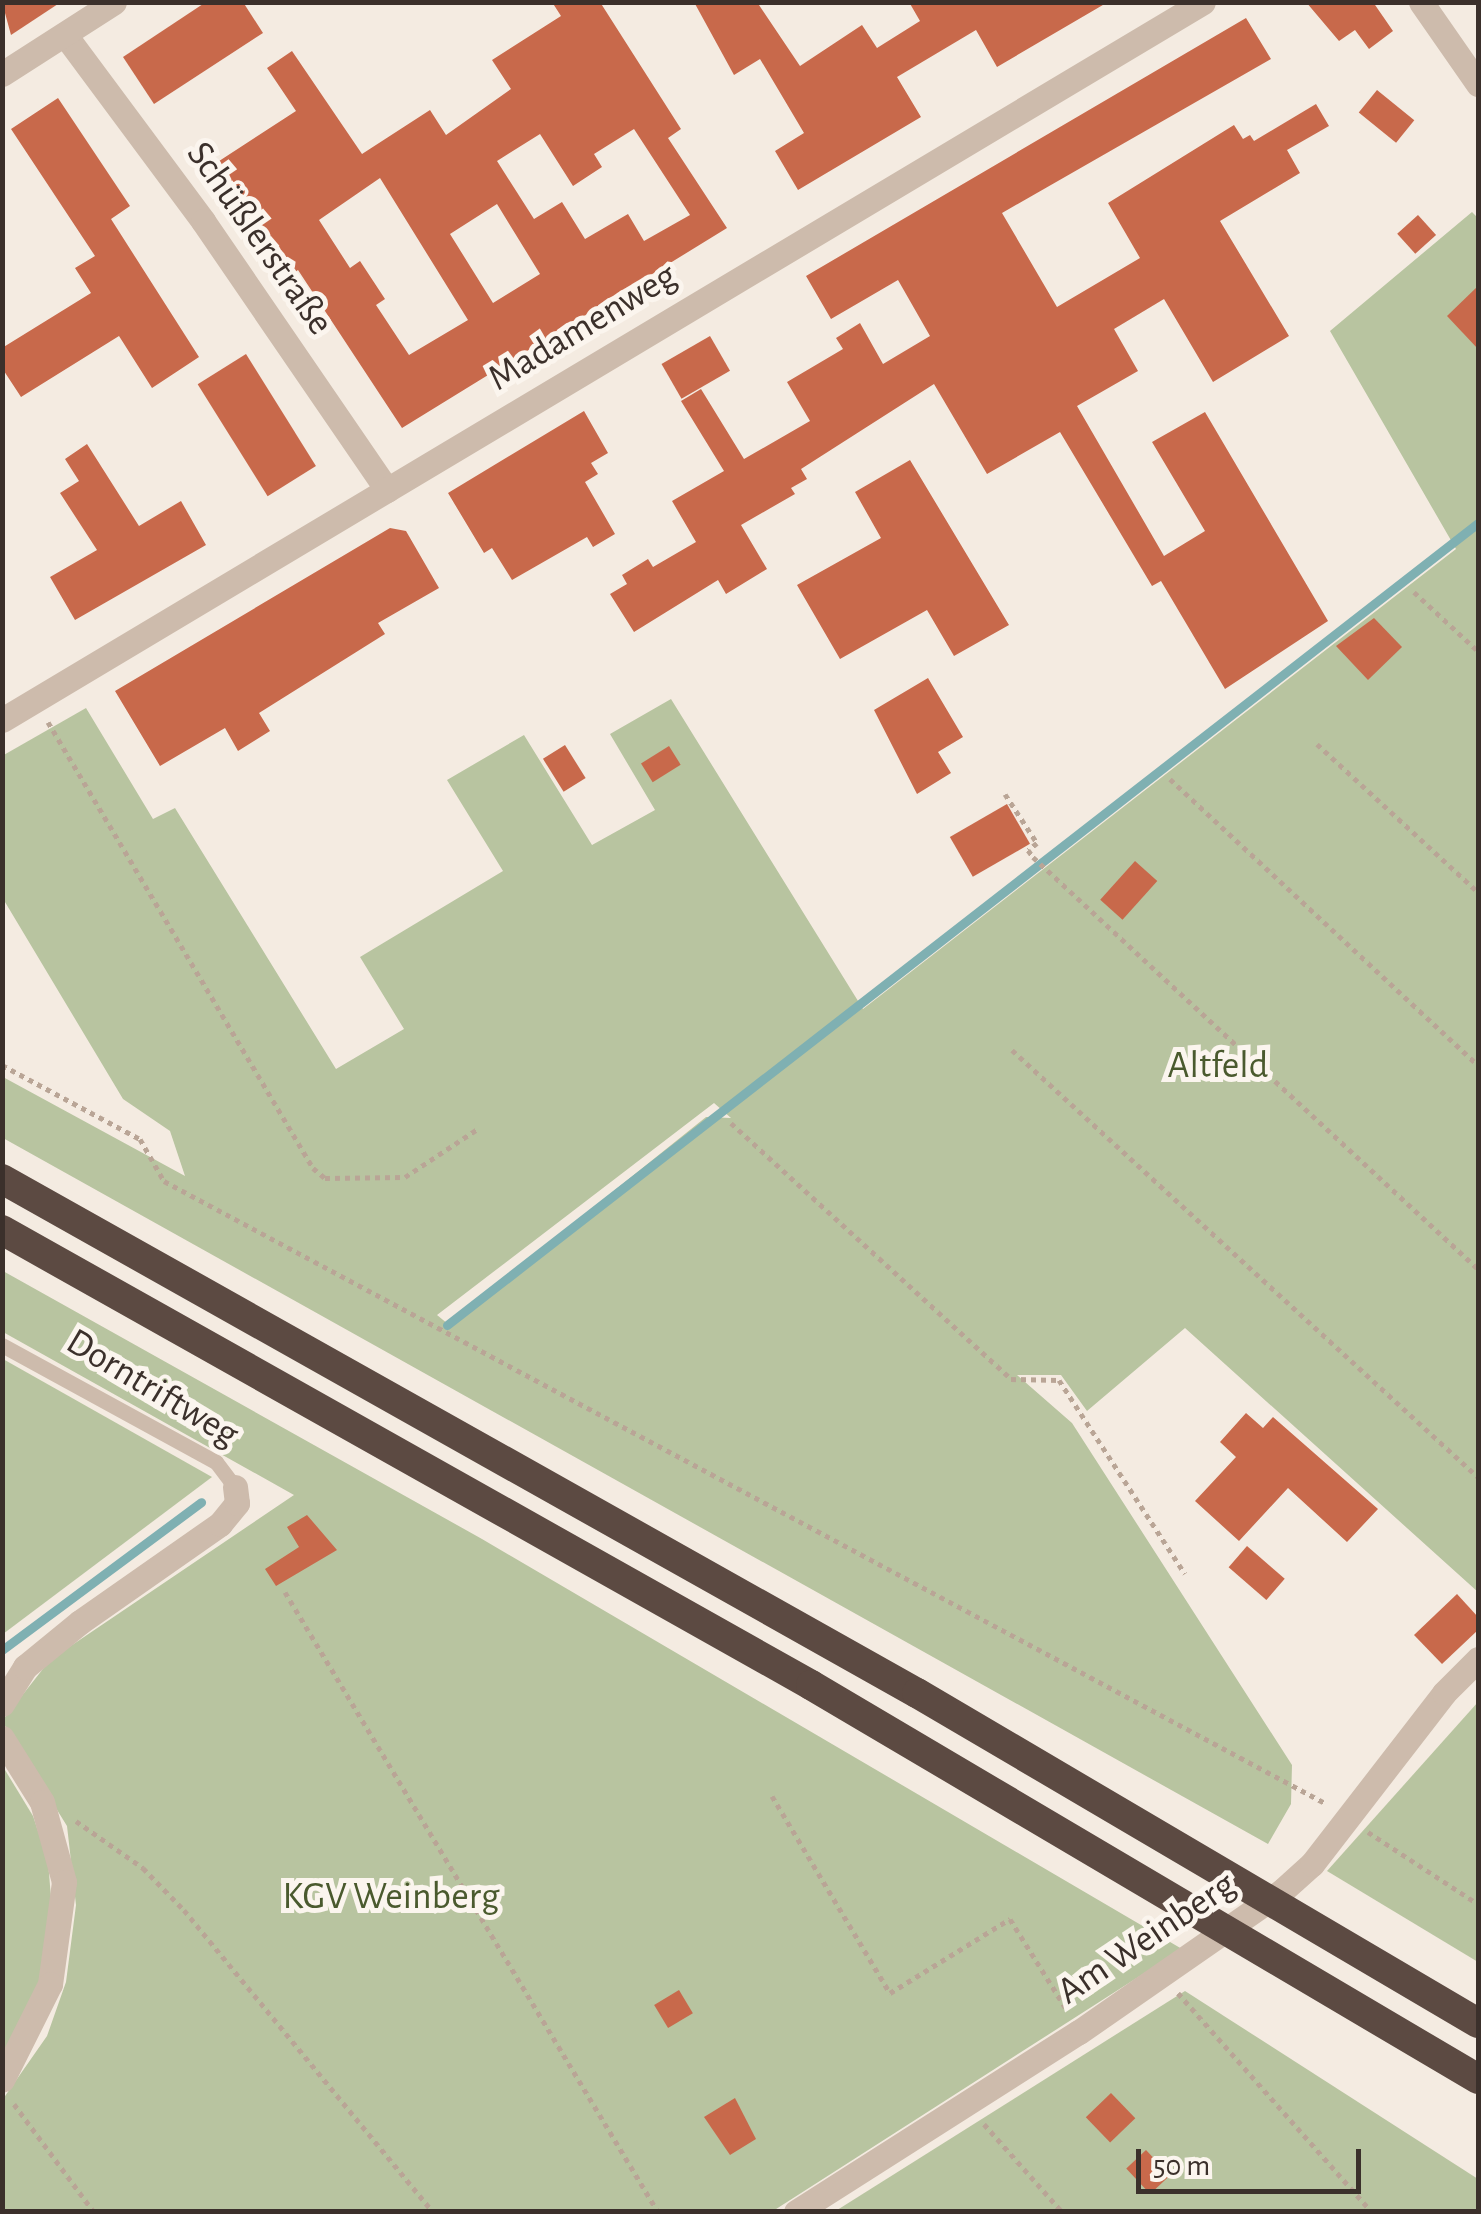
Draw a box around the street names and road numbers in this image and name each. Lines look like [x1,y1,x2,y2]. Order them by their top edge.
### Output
street label: Schüßlerstraße [176,134,342,344]
street label: Madamenweg [481,254,685,402]
street label: Dorntriftweg [58,1320,246,1458]
street label: Am Weinberg [1049,1863,1245,2015]

